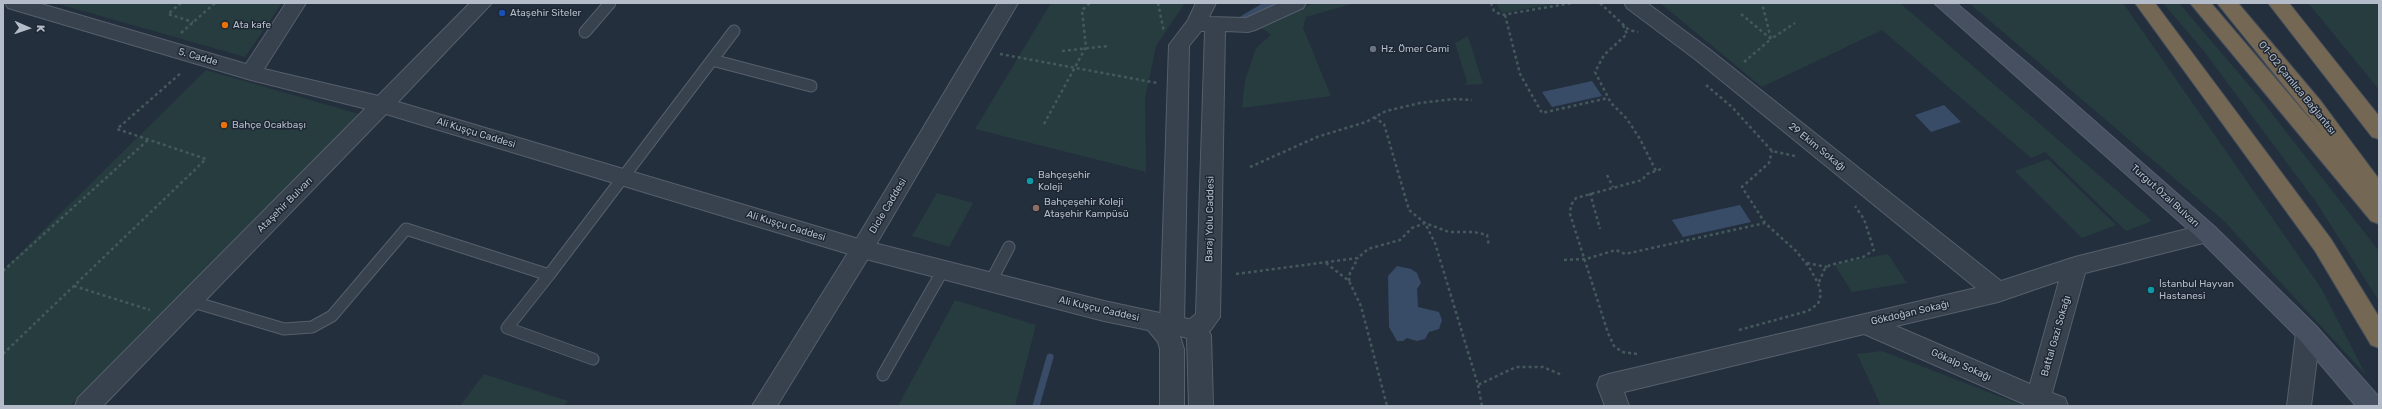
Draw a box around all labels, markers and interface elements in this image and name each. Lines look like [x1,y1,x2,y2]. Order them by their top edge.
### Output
place label: Ataşehir Siteler [510,7,581,19]
north arrow [8,8,48,48]
marker: Ataşehir Siteler [497,8,507,18]
place label: Ata kafe [233,19,271,31]
marker: Ata kafe [220,20,230,30]
text: K [34,25,47,32]
street label: O1-O2 Çamlıca Bağlantısı [2256,39,2338,137]
place label: Hz. Ömer Cami [1381,43,1449,55]
marker: Hz. Ömer Cami [1368,44,1378,54]
street label: 5. Cadde [177,46,219,68]
street label: Ali Kuşçu Caddesi [435,115,517,151]
place label: Bahçe Ocakbaşı [232,119,306,131]
marker: Bahçe Ocakbaşı [219,120,229,130]
street label: 29 Ekim Sokağı [1786,120,1848,174]
street label: Turgut Özal Bulvarı [2128,162,2202,230]
place label: Bahçeşehir Koleji [1038,169,1090,192]
street label: Ataşehir Bulvarı [255,175,315,235]
street label: Dicle Caddesi [867,176,909,236]
marker: Bahçeşehir Koleji [1025,176,1035,186]
street label: Baraj Yolu Caddesi [1203,176,1217,262]
place label: Bahçeşehir Koleji Ataşehir Kampüsü [1044,196,1129,220]
marker: Bahçeşehir Koleji Ataşehir Kampüsü [1031,203,1041,213]
street label: Ali Kuşçu Caddesi [745,208,827,244]
place label: İstanbul Hayvan Hastanesi [2159,278,2234,302]
marker: İstanbul Hayvan Hastanesi [2146,285,2156,295]
street label: Ali Kuşçu Caddesi [1058,294,1140,324]
street label: Battal Gazi Sokağı [2039,294,2073,378]
street label: Gökdoğan Sokağı [1870,298,1950,328]
street label: Gökalp Sokağı [1929,346,1993,384]

